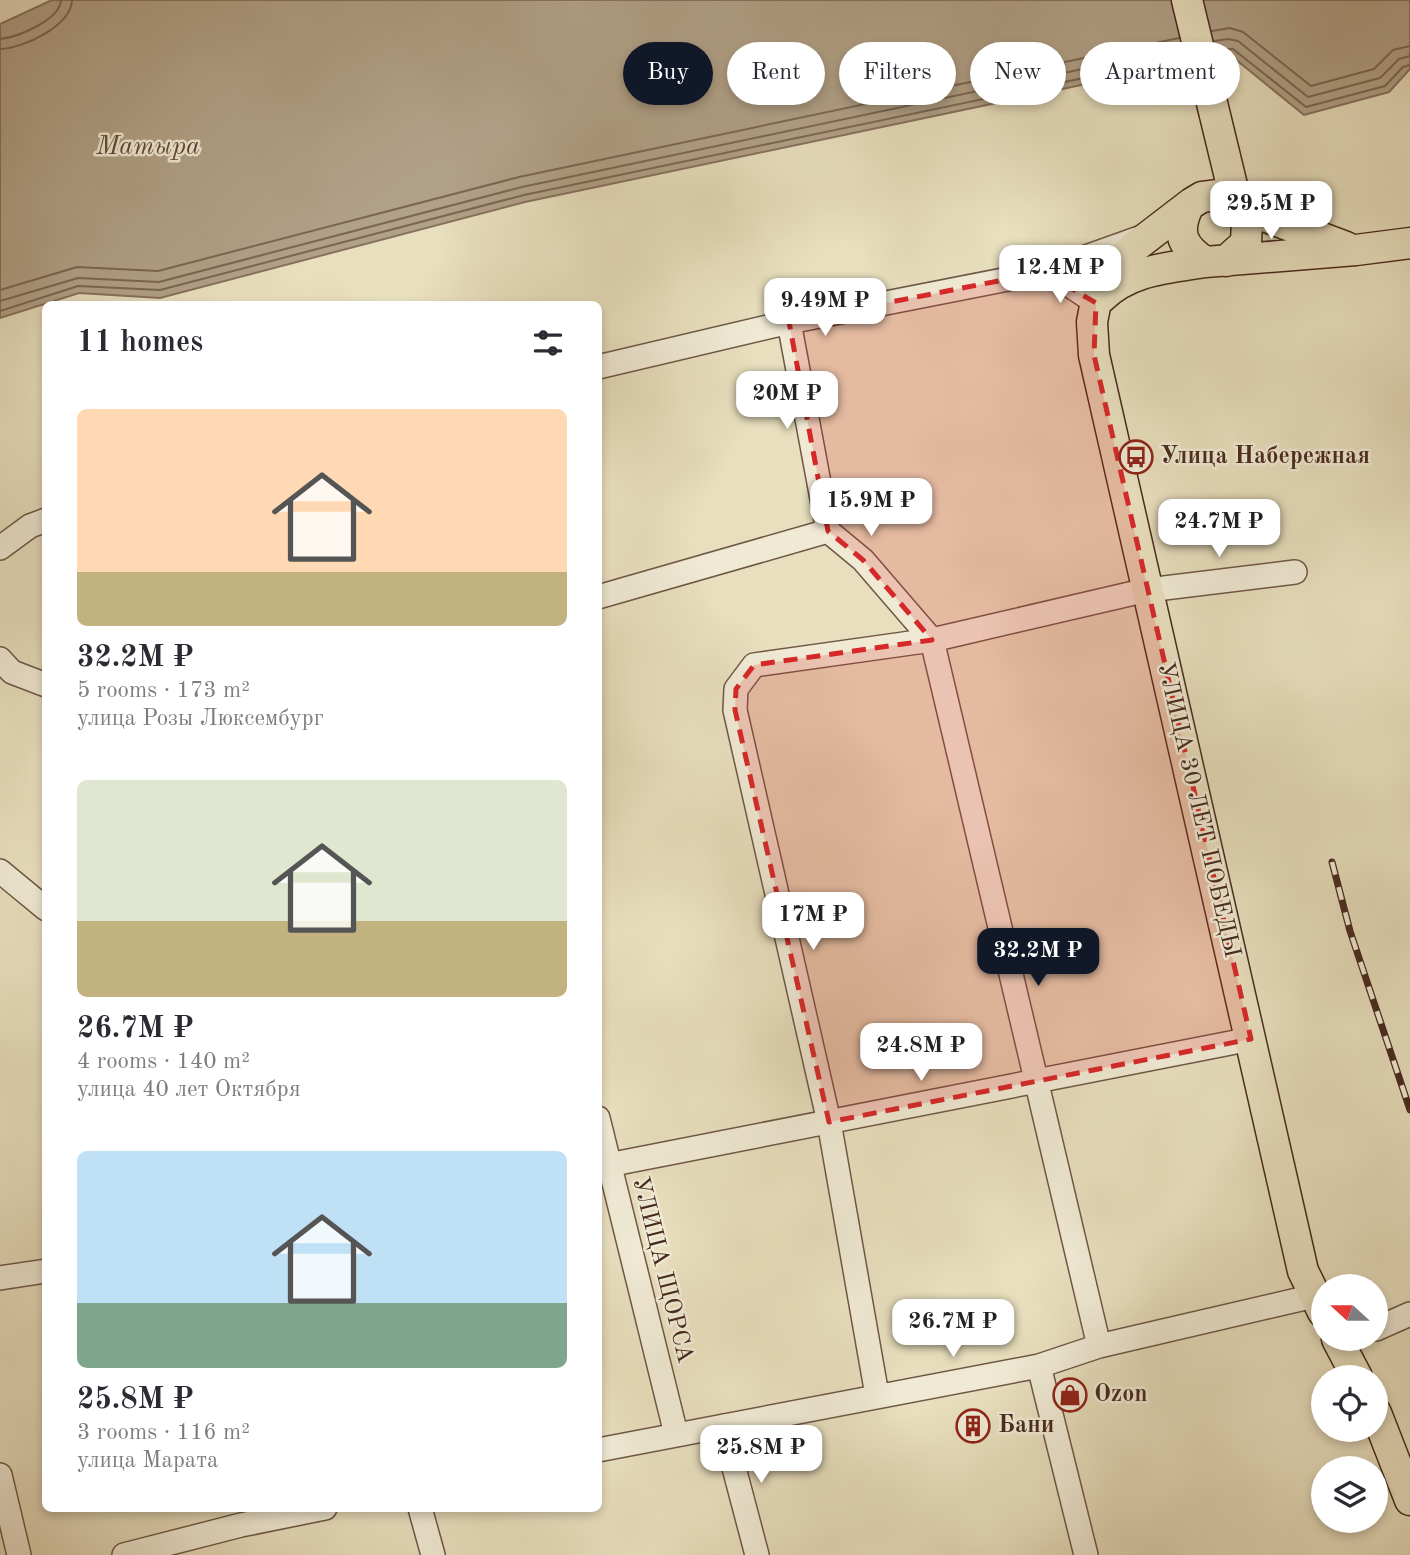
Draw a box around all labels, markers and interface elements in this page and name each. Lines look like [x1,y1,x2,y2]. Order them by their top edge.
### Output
chip: Buy [623,42,713,105]
chip: Rent [727,42,825,105]
chip: Filters [839,42,956,105]
chip: New [970,42,1066,105]
chip: Apartment [1080,42,1240,105]
water label: Матыра [95,134,200,160]
pin: 29.5M ₽ [1206,182,1336,241]
text: 29.5M ₽ [1226,192,1316,215]
pin: 12.4M ₽ [995,246,1125,305]
text: 12.4M ₽ [1015,256,1105,279]
pin: 9.49M ₽ [760,278,890,338]
text: 9.49M ₽ [780,289,870,312]
icon: filters [529,324,567,362]
text: 11 homes [77,328,203,358]
pin: 20M ₽ [738,372,836,431]
text: 20M ₽ [752,382,822,405]
bus stop icon: Улица Набережная [1117,438,1155,476]
place label: Улица Набережная [1160,445,1370,469]
icon: home [259,454,385,580]
pin: 15.9M ₽ [806,478,936,538]
text: 15.9M ₽ [826,489,916,512]
pin: 24.7M ₽ [1154,500,1284,559]
text: 24.7M ₽ [1174,510,1264,533]
text: 32.2M ₽ [77,643,194,673]
street label: УЛИЦА 30 ЛЕТ ПОБЕДЫ [1152,660,1244,960]
text: 5 rooms · 173 m² [77,679,250,702]
text: улица Розы Люксембург [77,707,324,730]
icon: home [259,825,385,951]
pin: 17M ₽ [764,892,862,952]
text: 17M ₽ [778,903,848,926]
pin: 32.2M ₽ [973,928,1103,988]
text: 32.2M ₽ [993,939,1083,962]
text: 26.7M ₽ [77,1014,194,1044]
pin: 24.8M ₽ [856,1024,986,1083]
text: 24.8M ₽ [876,1034,966,1057]
text: 4 rooms · 140 m² [77,1050,250,1073]
text: улица 40 лет Октября [77,1078,301,1101]
street label: УЛИЦА ЩОРСА [627,1175,697,1365]
icon: home [259,1196,385,1322]
north arrow [1311,1274,1388,1351]
map controls [1311,1274,1388,1533]
pin: 26.7M ₽ [888,1300,1018,1359]
text: 26.7M ₽ [908,1310,998,1333]
button: locate [1311,1365,1388,1442]
shop icon: Ozon [1051,1376,1089,1414]
place label: Ozon [1094,1383,1148,1407]
text: 25.8M ₽ [77,1385,194,1415]
building icon: Бани [954,1407,992,1445]
place label: Бани [998,1414,1055,1438]
text: 3 rooms · 116 m² [77,1421,250,1444]
pin: 25.8M ₽ [696,1426,826,1485]
text: 25.8M ₽ [716,1436,806,1459]
text: улица Марата [77,1449,218,1472]
button: layers [1311,1456,1388,1533]

